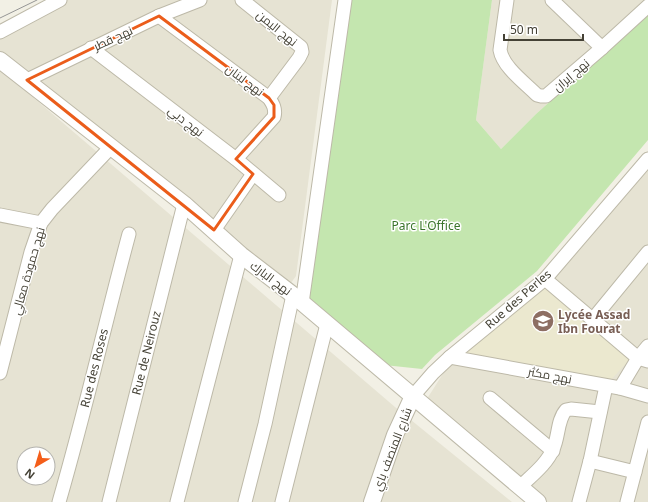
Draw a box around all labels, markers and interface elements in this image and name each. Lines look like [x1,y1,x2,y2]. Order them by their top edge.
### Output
street label: نهج اليمن [253,6,301,50]
scale bar [504,16,583,42]
street label: نهج قطر [90,21,135,55]
text: 50 m [510,21,538,38]
street label: نهج إيران [549,55,593,95]
street label: نهج لبنان [222,60,268,100]
street label: نهج دبي [163,102,208,142]
park label: Parc L'Office [392,217,461,234]
street label: نهج حمودة معالي [7,225,51,317]
street label: نهج البارك [247,257,295,299]
street label: Rue des Perles [481,265,555,332]
place label: Lycée Assad Ibn Fourat [558,306,630,337]
school or university icon: Lycée Assad Ibn Fourat [530,308,556,334]
street label: Rue de Neirouz [127,309,165,397]
street label: Rue des Roses [76,327,112,409]
street label: نهج مكثر [526,362,573,388]
street label: شارع المنصف باي [368,405,418,494]
north arrow [16,446,56,486]
text: N [21,466,38,483]

